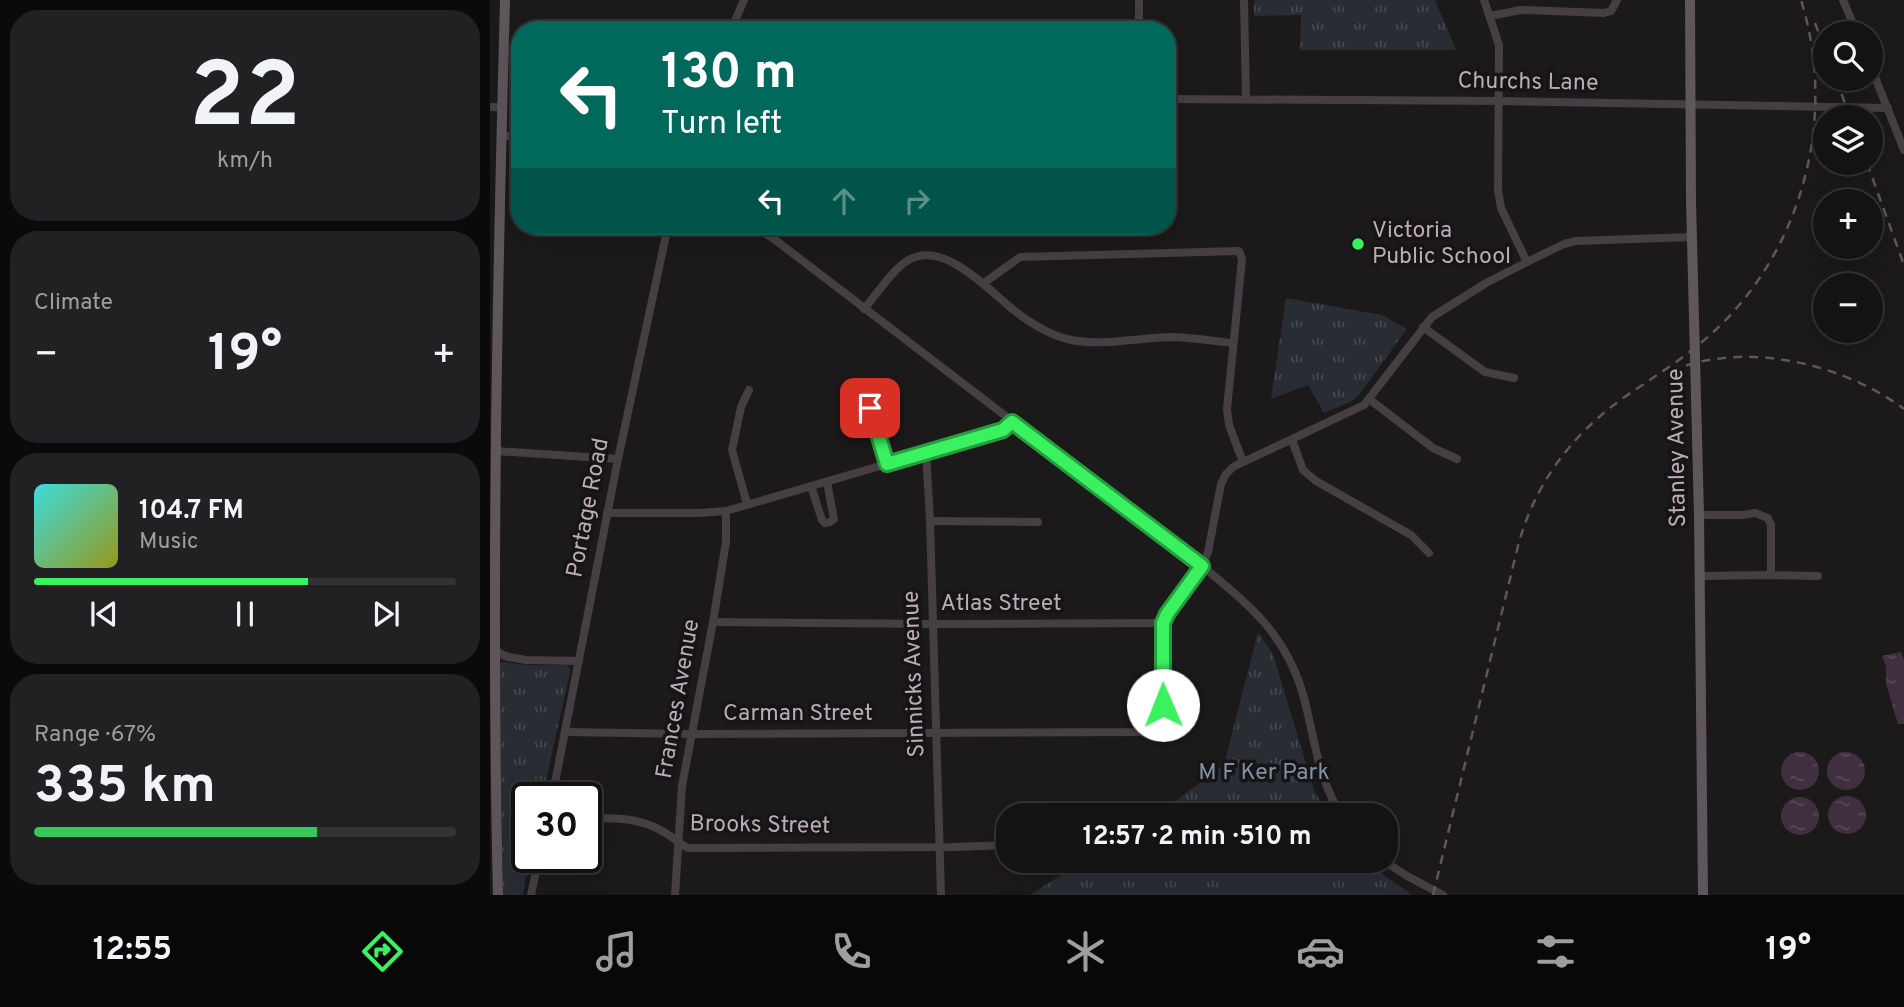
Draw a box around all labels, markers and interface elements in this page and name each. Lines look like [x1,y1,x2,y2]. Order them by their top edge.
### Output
map controls [1813,21,1883,343]
button: search [1813,21,1883,91]
text: 22 [189,44,301,159]
text: 130 m [661,44,797,106]
icon: left [546,49,637,140]
street label: Churchs Lane [1457,67,1599,99]
text: Turn left [661,105,782,145]
button: layers [1813,105,1883,175]
text: km/h [217,147,273,176]
icon: left [752,182,790,220]
icon: ahead [825,182,863,220]
icon: right [898,182,936,220]
button: + [1813,189,1883,259]
place label: Victoria Public School [1372,217,1511,272]
marker: Victoria Public School [1350,236,1366,252]
button: − [1813,273,1883,343]
text: Climate [34,289,113,318]
text: 19° [208,323,282,389]
text: − [34,332,59,381]
text: + [431,332,456,381]
street label: Stanley Avenue [1662,368,1694,528]
pin [840,378,900,438]
icon: arrive [851,389,889,427]
street label: Portage Road [561,436,617,580]
text: 104.7 FM [139,495,244,528]
text: Music [139,528,199,557]
street label: Sinnicks Avenue [898,590,932,758]
street label: Atlas Street [940,590,1062,619]
icon: previous [85,595,123,633]
icon: pause [226,595,264,633]
icon: next [367,595,405,633]
street label: Frances Avenue [651,617,707,781]
position arrow [1126,668,1200,742]
street label: Carman Street [723,700,873,729]
text: Range · 67% [34,721,156,750]
text: 335 km [34,755,216,821]
park label: M F Ker Park [1198,759,1330,788]
speed limit sign: 30 [511,782,602,873]
street label: Brooks Street [689,810,831,842]
text: 12:57 · 2 min · 510 m [1082,821,1312,854]
icon: directions [358,927,407,976]
icon: music [592,927,641,976]
icon: phone [827,927,876,976]
icon: climate [1061,927,1110,976]
icon: car [1296,927,1345,976]
icon: filters [1531,927,1580,976]
text: 12:55 [93,931,172,971]
text: 19° [1765,931,1811,971]

